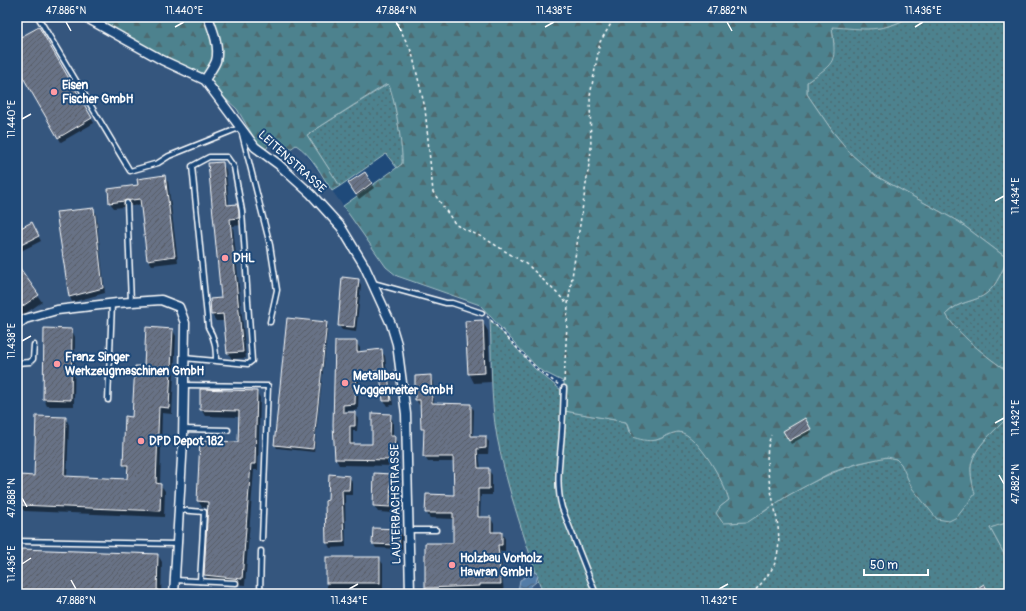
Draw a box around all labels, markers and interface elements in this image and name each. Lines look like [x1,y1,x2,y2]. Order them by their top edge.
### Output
text: 47.886°N [46,5,86,17]
text: 11.440°E [165,5,203,17]
text: 47.884°N [376,5,416,17]
text: 11.438°E [536,5,572,17]
text: 47.882°N [707,5,747,17]
text: 11.436°E [905,5,941,17]
place label: Eisen Fischer GmbH [62,78,134,107]
marker: Eisen Fischer GmbH [49,87,59,97]
text: 11.440°E [6,100,18,138]
street label: LEITENSTRASSE [255,128,329,196]
text: 11.434°E [1010,178,1022,214]
place label: DHL [233,251,255,266]
marker: DHL [220,253,230,263]
text: 11.438°E [6,323,18,359]
place label: Franz Singer Werkzeugmaschinen GmbH [65,350,205,379]
marker: Franz Singer Werkzeugmaschinen GmbH [52,359,62,369]
place label: Metallbau Voggenreiter GmbH [353,369,453,398]
marker: Metallbau Voggenreiter GmbH [340,378,350,388]
text: 11.432°E [1010,400,1022,436]
place label: DPD Depot 182 [149,434,224,449]
marker: DPD Depot 182 [136,436,146,446]
street label: LAUTERBACHSTRASSE [387,444,405,564]
text: 47.882°N [1010,464,1022,504]
text: 47.888°N [6,478,18,518]
text: 11.436°E [6,546,18,582]
place label: Holzbau Vorholz Hawran GmbH [460,551,543,580]
scale bar [864,551,928,577]
text: 50 m [870,558,898,573]
marker: Holzbau Vorholz Hawran GmbH [447,560,457,570]
text: 47.888°N [56,595,96,607]
text: 11.434°E [331,595,367,607]
text: 11.432°E [701,595,737,607]

